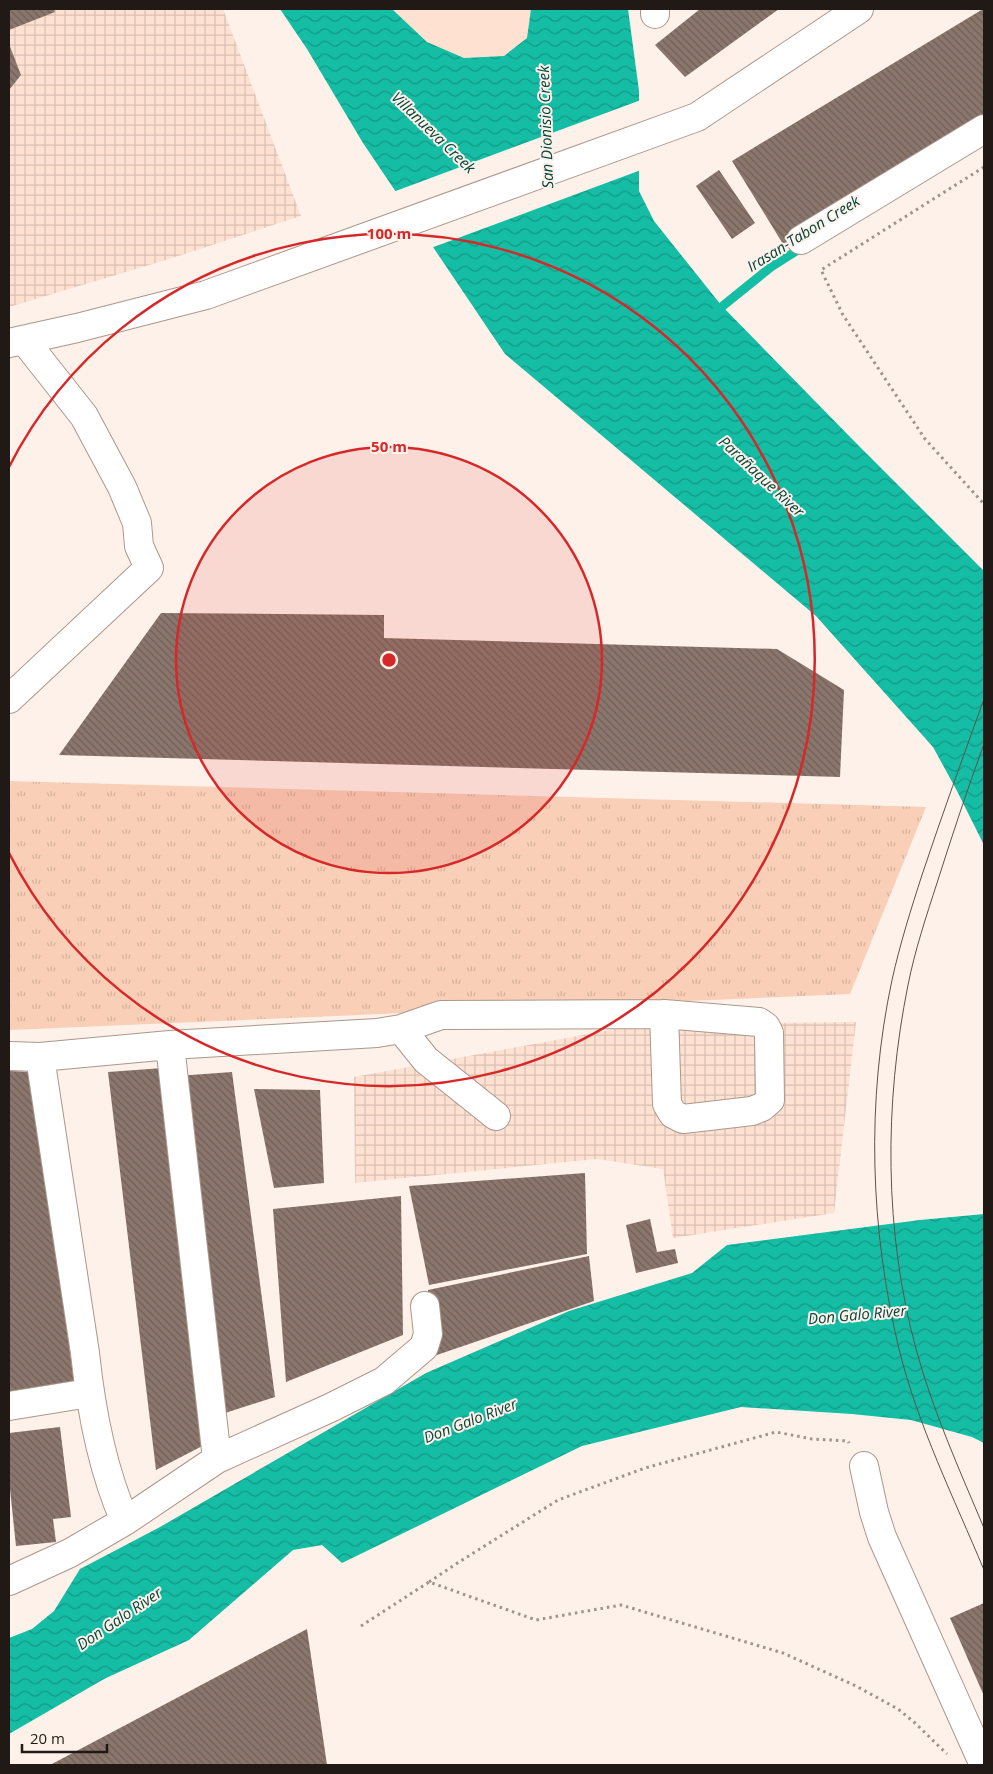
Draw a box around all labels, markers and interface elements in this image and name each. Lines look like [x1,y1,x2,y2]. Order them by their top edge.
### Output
water label: San Dionisio Creek [533,65,557,189]
water label: Villanueva Creek [388,87,481,178]
water label: Irasan-Tabon Creek [743,190,864,276]
text: 100 m [367,223,411,243]
water label: Parañaque River [715,431,810,522]
text: 50 m [371,436,407,456]
centre of rings [380,651,398,669]
water label: Don Galo River [807,1300,908,1328]
water label: Don Galo River [420,1393,521,1447]
water label: Don Galo River [73,1582,166,1654]
scale bar [22,1722,108,1754]
text: 20 m [30,1728,65,1748]

